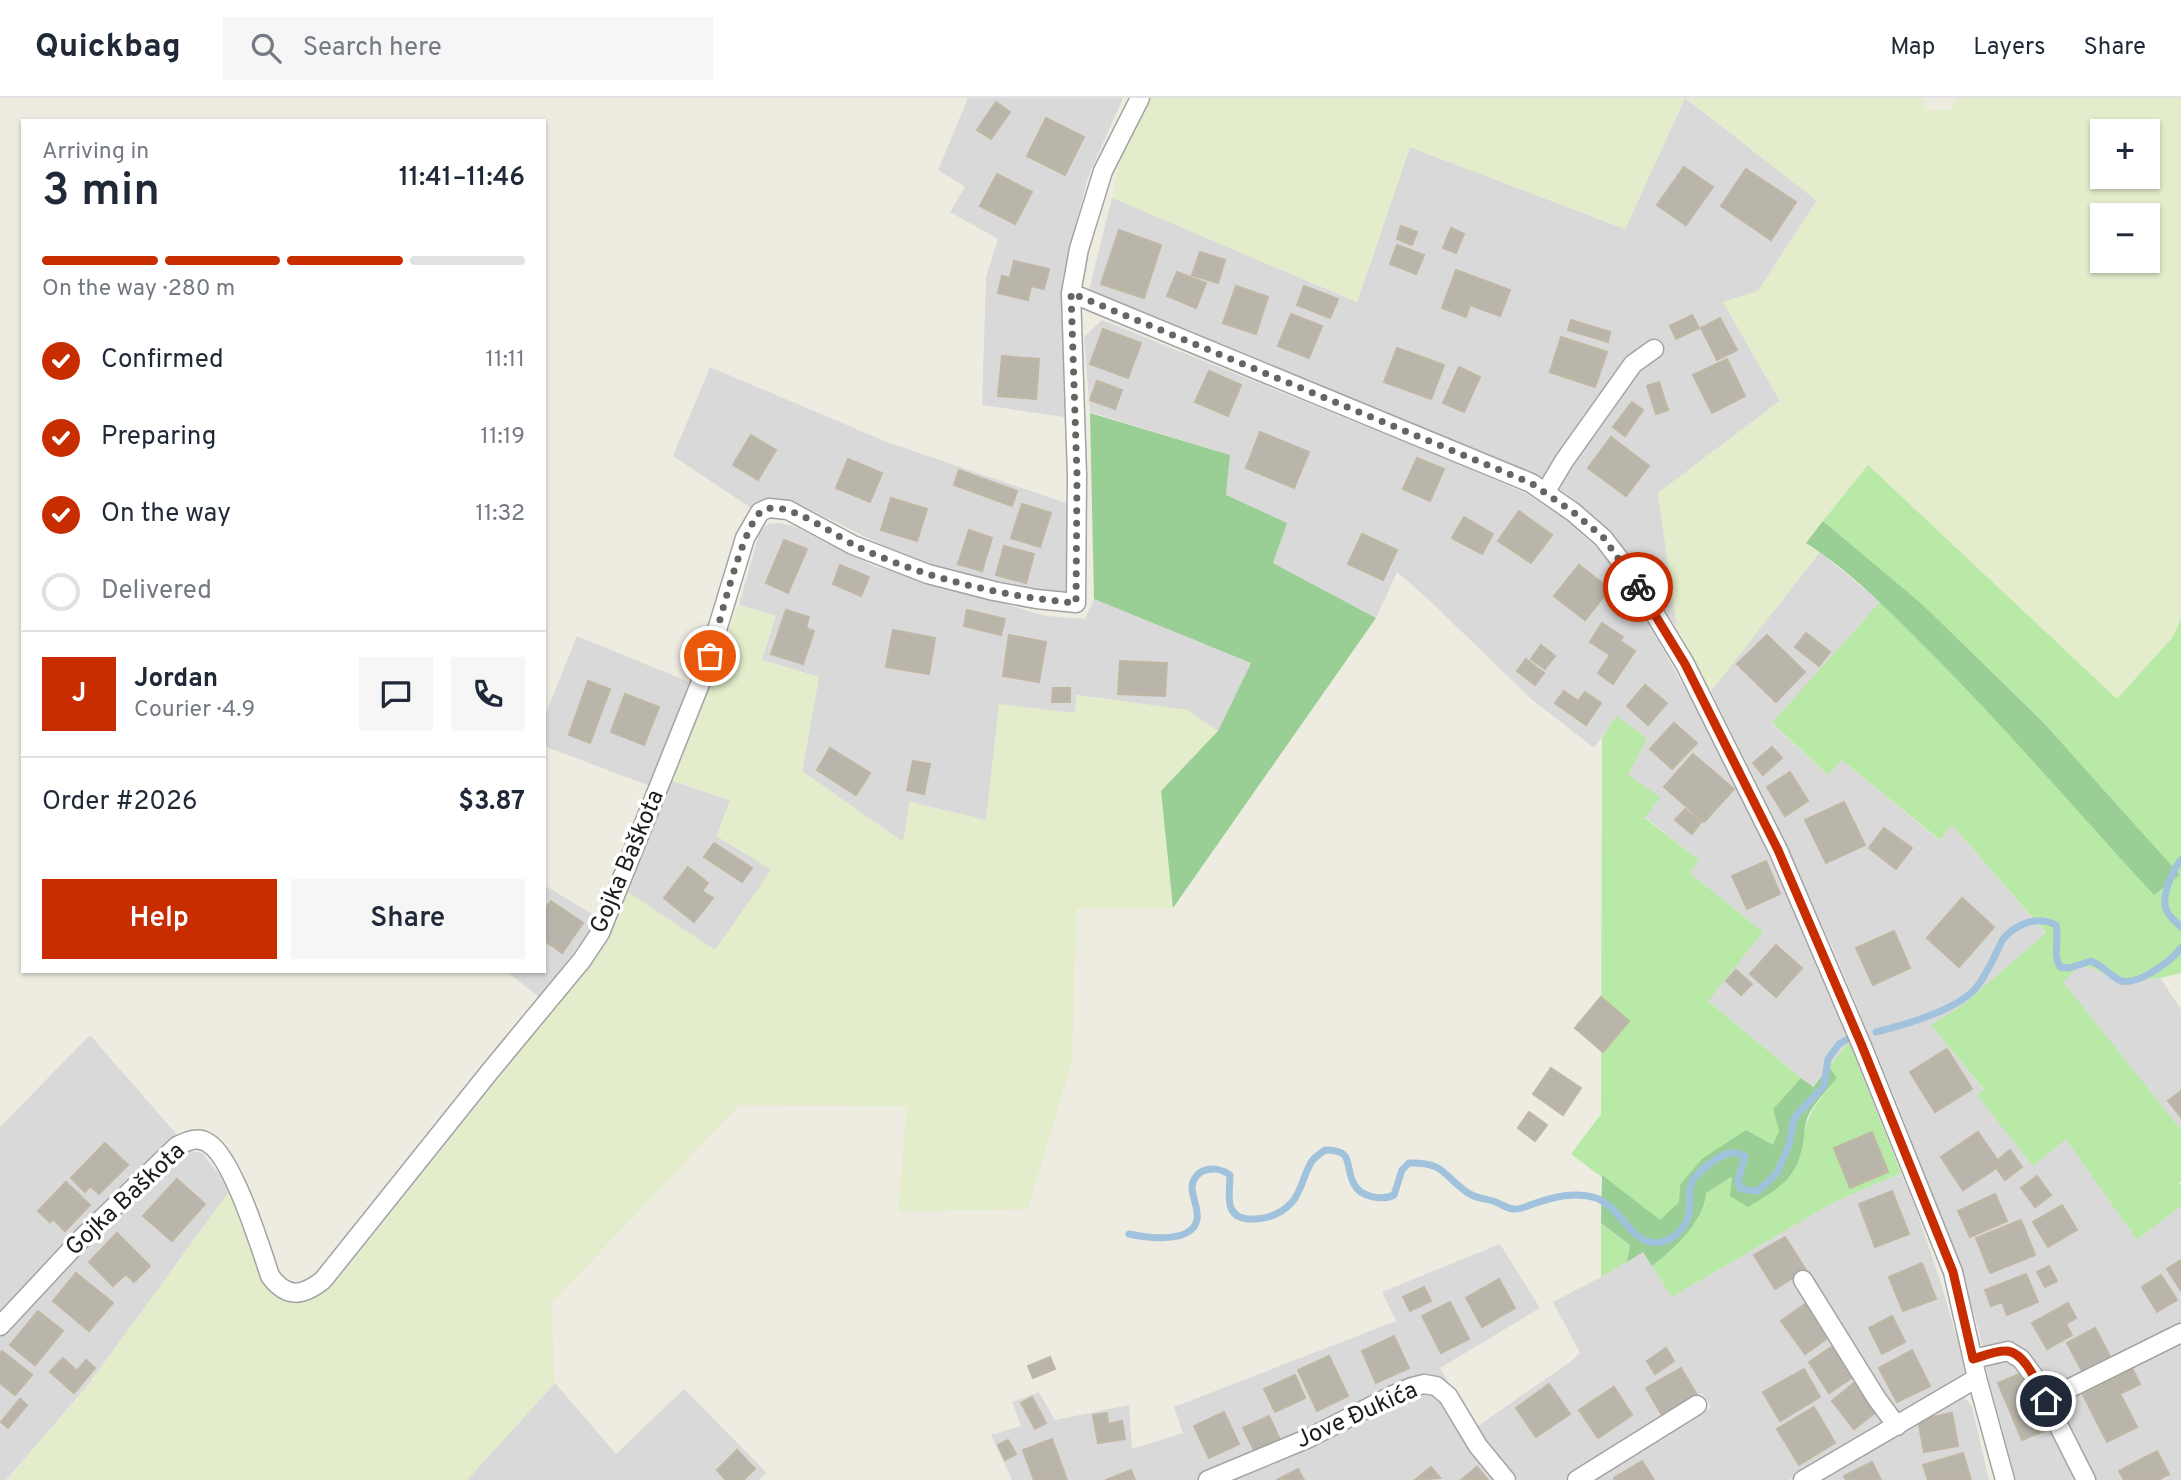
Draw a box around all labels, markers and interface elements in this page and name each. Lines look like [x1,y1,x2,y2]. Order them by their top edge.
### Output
search box [223,17,713,80]
text: Quickbag [35,27,181,69]
icon: search [247,29,285,67]
text: Search here [303,32,442,65]
text: Map [1890,33,1935,63]
text: Layers [1973,33,2045,63]
text: Share [2083,33,2146,63]
map controls [2090,119,2160,273]
button: + [2090,119,2160,189]
text: Arriving in [42,138,149,167]
text: 11:41–11:46 [399,162,525,195]
text: 3 min [42,163,160,222]
button: − [2090,203,2160,273]
text: On the way · 280 m [42,275,235,304]
icon: check [42,342,80,380]
text: Confirmed [101,344,224,377]
text: 11:11 [486,346,525,375]
icon: check [42,419,80,457]
text: Preparing [101,421,216,454]
text: 11:19 [480,423,525,452]
icon: check [42,496,80,534]
text: On the way [101,498,231,531]
text: 11:32 [475,500,525,529]
courier [1603,552,1673,622]
icon: bike [1619,568,1657,606]
text: Delivered [101,575,212,608]
pin [680,626,740,686]
icon: bag [691,637,729,675]
button: chat [359,657,433,731]
button: phone [451,657,525,731]
text: Jordan [134,663,218,696]
text: J [72,678,86,711]
text: Courier · 4.9 [134,696,255,725]
text: Order #2026 [42,786,197,819]
text: $3.87 [458,786,525,819]
street label: Gojka Baškota [584,786,672,938]
button: Help [42,879,277,959]
button: Share [291,879,525,959]
street label: Gojka Baškota [60,1137,192,1263]
pin [2016,1371,2076,1431]
street label: Jove Đukića [1291,1376,1423,1456]
icon: home [2027,1382,2065,1420]

